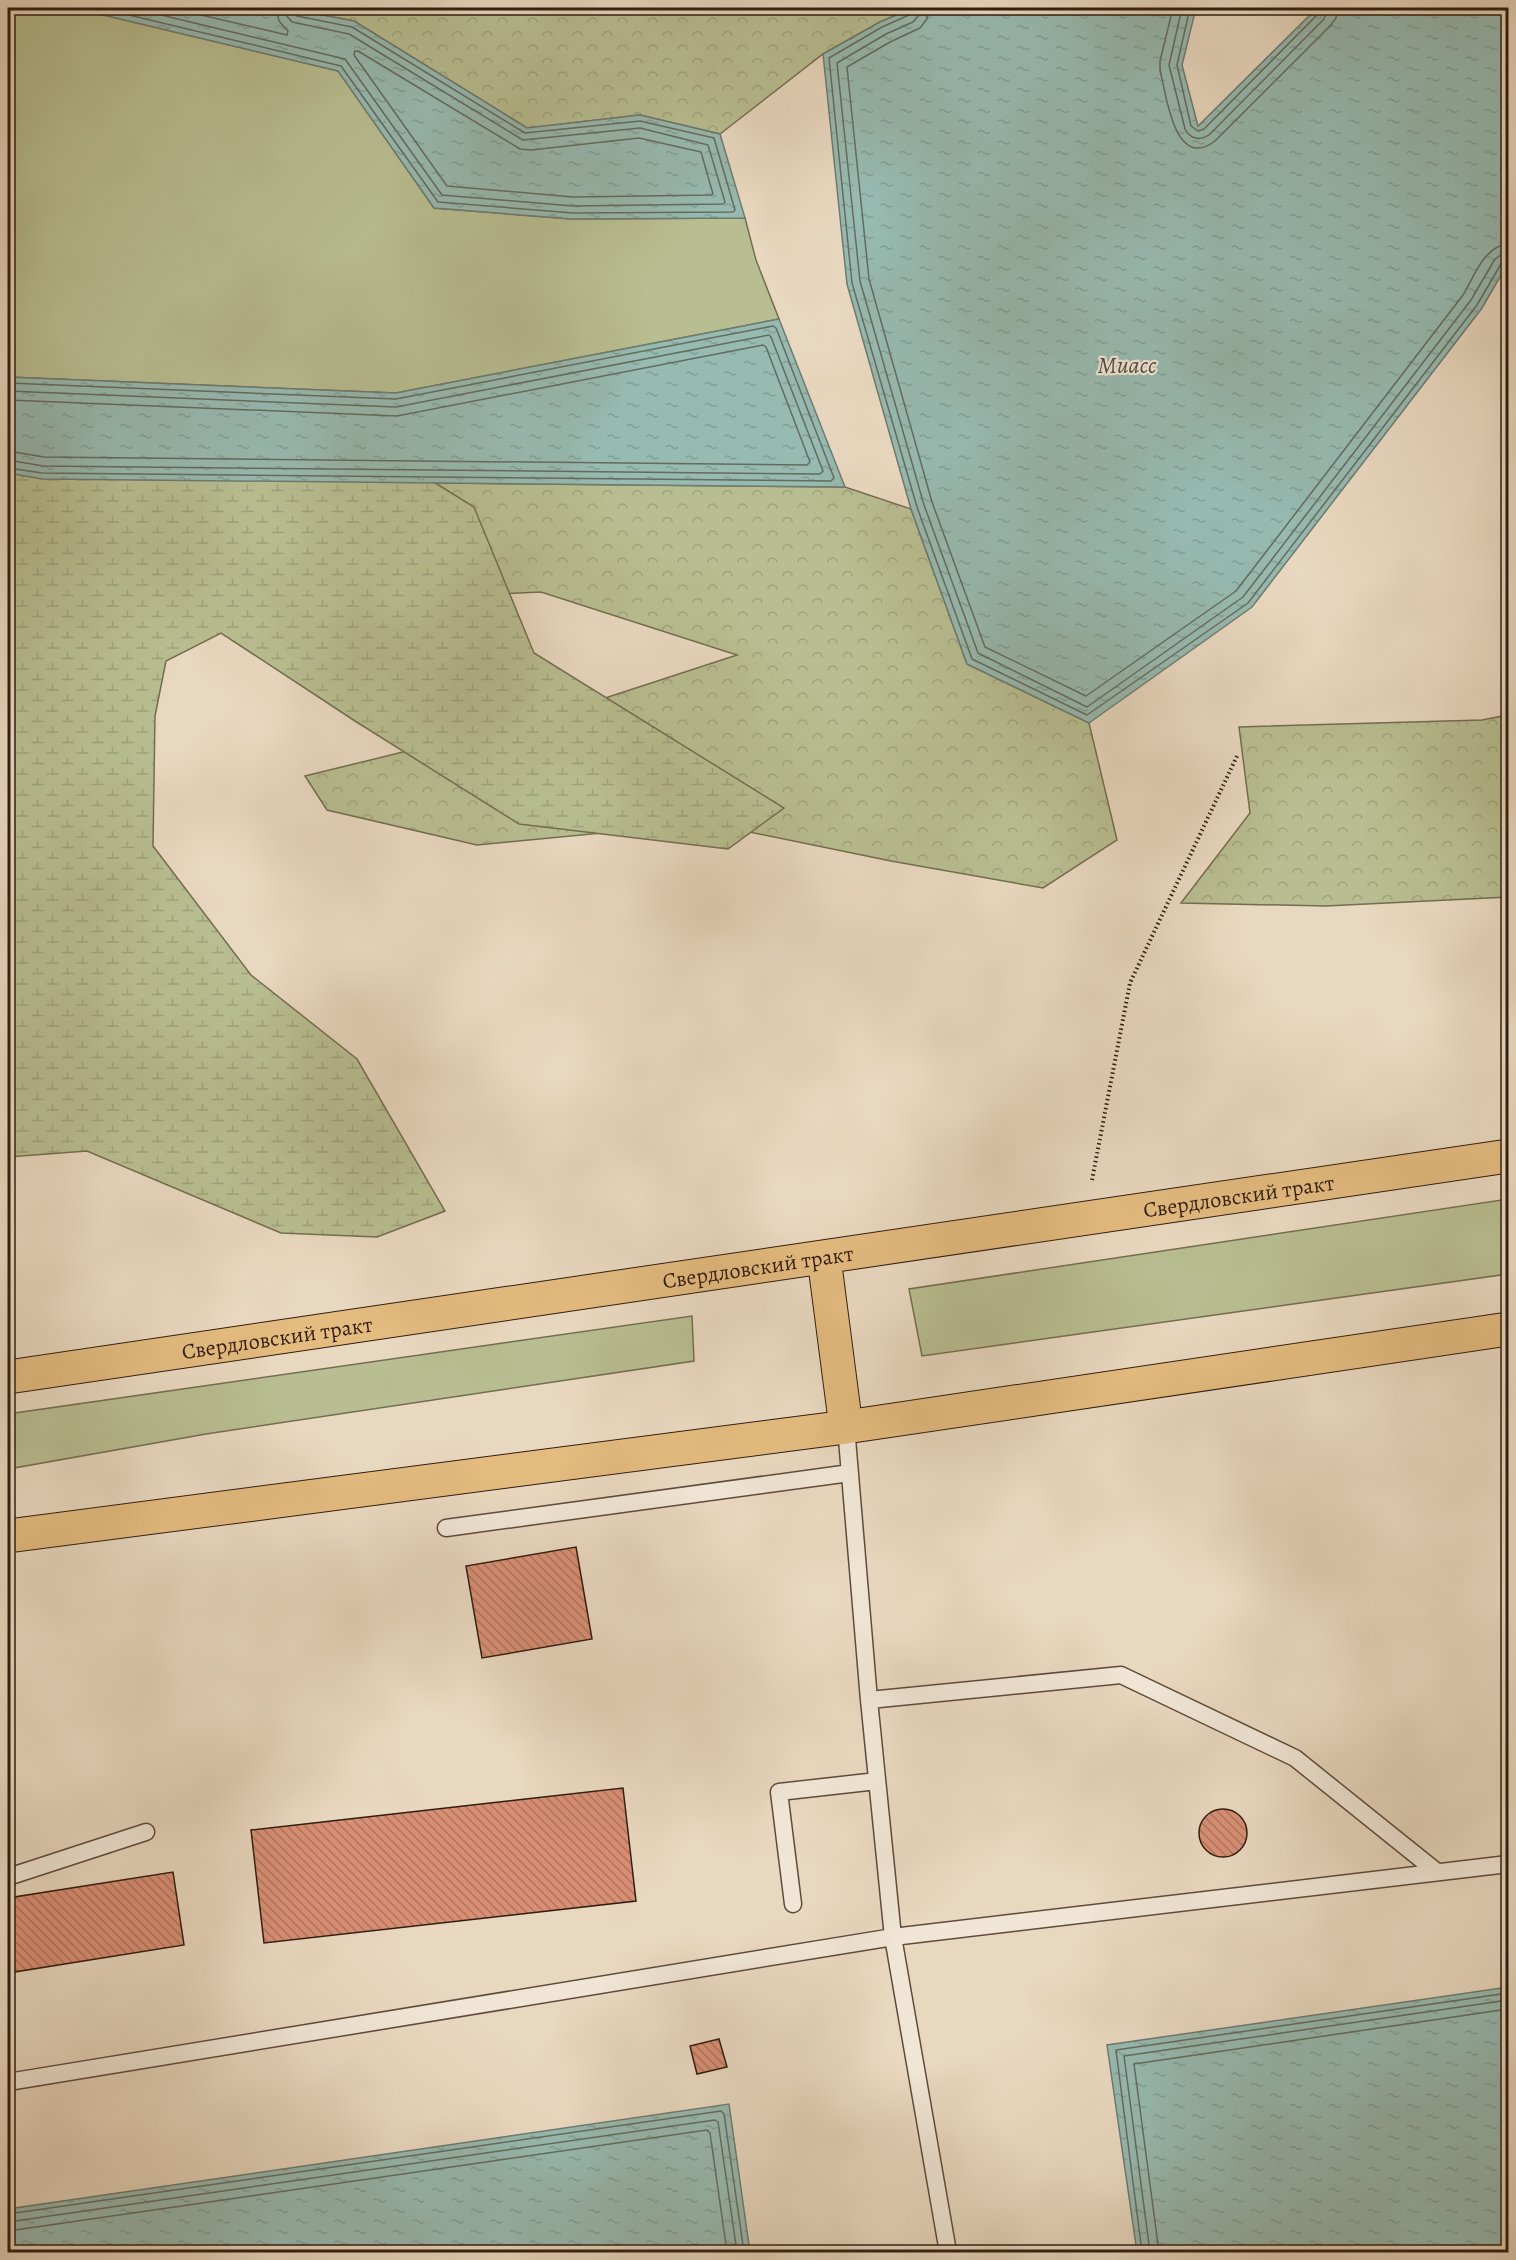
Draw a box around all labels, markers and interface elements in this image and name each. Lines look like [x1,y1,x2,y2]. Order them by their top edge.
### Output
water label: Миасс [1098,349,1157,381]
street label: Свердловский тракт [1141,1168,1337,1226]
street label: Свердловский тракт [661,1239,856,1296]
street label: Свердловский тракт [180,1309,375,1367]

